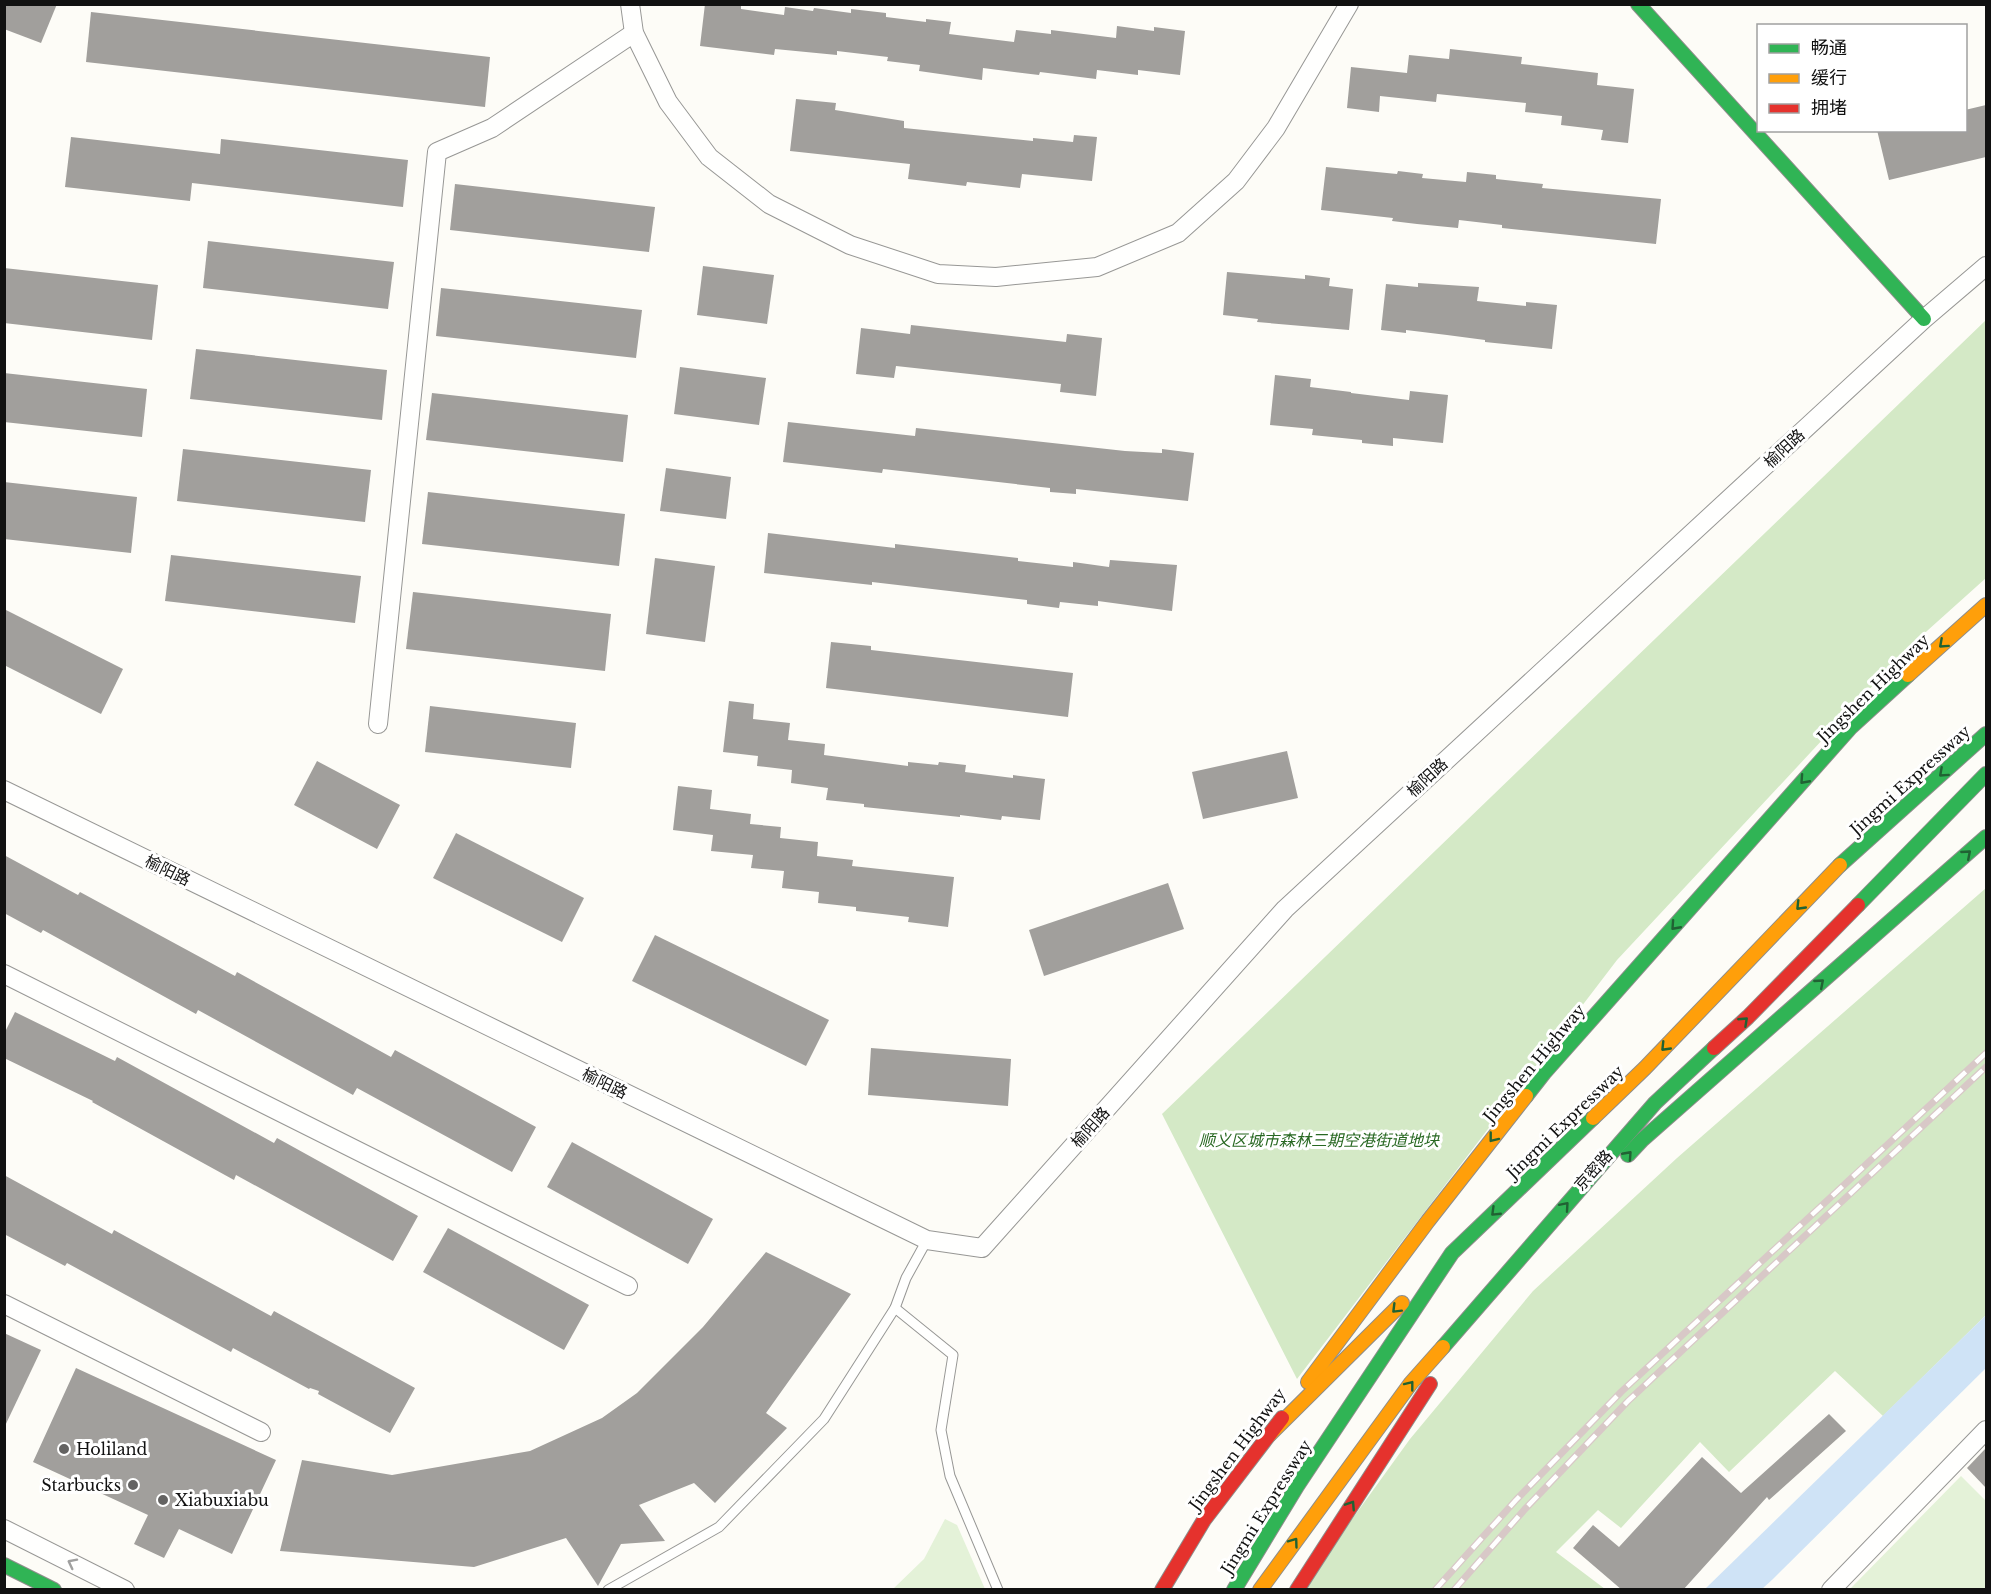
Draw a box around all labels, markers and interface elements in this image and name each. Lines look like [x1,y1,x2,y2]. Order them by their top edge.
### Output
legend [1757,24,1967,132]
text: 畅通 [1811,37,1847,59]
text: 缓行 [1811,67,1847,89]
text: 拥堵 [1811,97,1847,119]
street label: 榆阳路 [1760,424,1808,472]
street label: Jingshen Highway [1811,629,1934,748]
one-way arrow [1939,637,1950,648]
street label: Jingmi Expressway [1844,720,1975,841]
street label: 榆阳路 [1403,753,1451,801]
one-way arrow [1939,766,1950,777]
one-way arrow [1800,773,1811,784]
street label: 榆阳路 [142,850,194,890]
one-way arrow [1960,850,1971,861]
one-way arrow [1796,899,1807,909]
one-way arrow [1671,919,1682,930]
one-way arrow [1813,979,1824,990]
street label: Jingshen Highway [1477,999,1590,1128]
one-way arrow [1737,1017,1747,1028]
one-way arrow [1662,1039,1673,1050]
street label: Jingmi Expressway [1501,1060,1628,1184]
street label: 榆阳路 [579,1063,631,1103]
street label: 榆阳路 [1067,1102,1113,1152]
park label: 顺义区城市森林三期空港街道地块 [1199,1130,1440,1150]
one-way arrow [1490,1131,1501,1142]
street label: 京密路 [1570,1145,1616,1195]
one-way arrow [1621,1151,1632,1162]
one-way arrow [1558,1202,1569,1213]
one-way arrow [1492,1204,1503,1215]
one-way arrow [1392,1302,1403,1312]
one-way arrow [1402,1381,1413,1392]
street label: Jingshen Highway [1183,1383,1290,1516]
street label: Jingmi Expressway [1215,1435,1316,1580]
place label: Holiland [76,1439,148,1459]
marker: Holiland [57,1442,71,1456]
place label: Starbucks [41,1475,121,1495]
marker: Starbucks [126,1478,140,1492]
place label: Xiabuxiabu [175,1490,269,1510]
marker: Xiabuxiabu [156,1493,170,1507]
one-way arrow [1344,1500,1355,1511]
one-way arrow [1287,1538,1298,1549]
one-way arrow [68,1559,79,1570]

